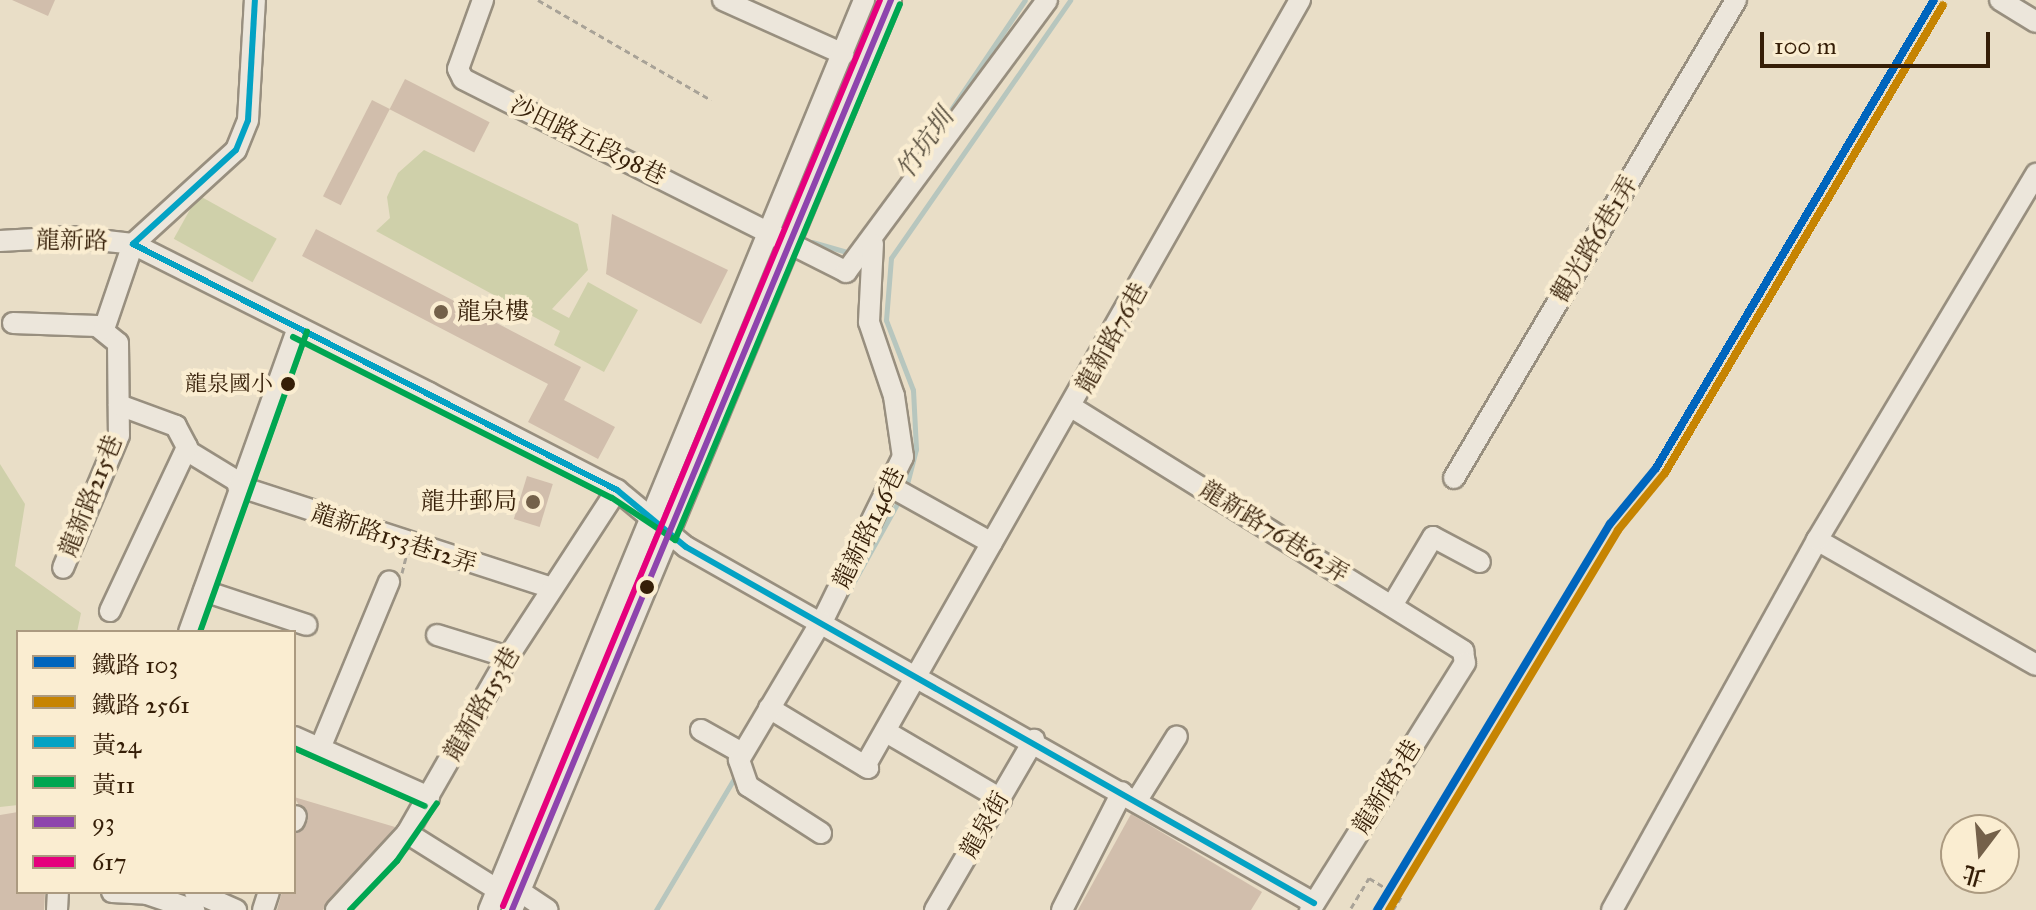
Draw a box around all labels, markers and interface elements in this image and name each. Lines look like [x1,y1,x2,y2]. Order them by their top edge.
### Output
scale bar [1764,16,1994,66]
text: 100 m [1774,31,1837,61]
street label: 沙田路五段98巷 [505,91,671,191]
water label: 竹坑圳 [890,103,960,185]
street label: 觀光路6巷1弄 [1546,171,1644,307]
street label: 龍新路 [36,226,108,256]
street label: 龍新路76巷 [1070,278,1154,398]
place label: 龍泉樓 [457,298,529,326]
marker: 龍泉樓 [432,303,450,321]
place label: 龍泉國小 [185,371,273,397]
marker: 龍泉國小 [280,376,296,392]
street label: 龍新路215巷 [54,431,128,561]
street label: 龍新路146巷 [827,463,911,593]
street label: 龍新路76巷62弄 [1195,475,1353,589]
place label: 龍井郵局 [421,488,517,516]
marker: 龍井郵局 [524,493,542,511]
street label: 龍新路153巷12弄 [308,499,480,579]
unlabelled marker [639,579,655,595]
legend [16,630,296,894]
street label: 龍新路153巷 [438,642,526,766]
text: 鐵路 103 [92,650,178,680]
text: 鐵路 2561 [92,690,190,720]
text: 黃24 [92,730,141,760]
street label: 龍新路3巷 [1347,735,1427,839]
text: 黃11 [92,770,135,800]
street label: 龍泉街 [955,787,1015,863]
text: 93 [92,807,115,837]
north arrow [1940,814,2020,894]
text: 617 [92,847,126,877]
text: 北 [1960,860,1988,892]

